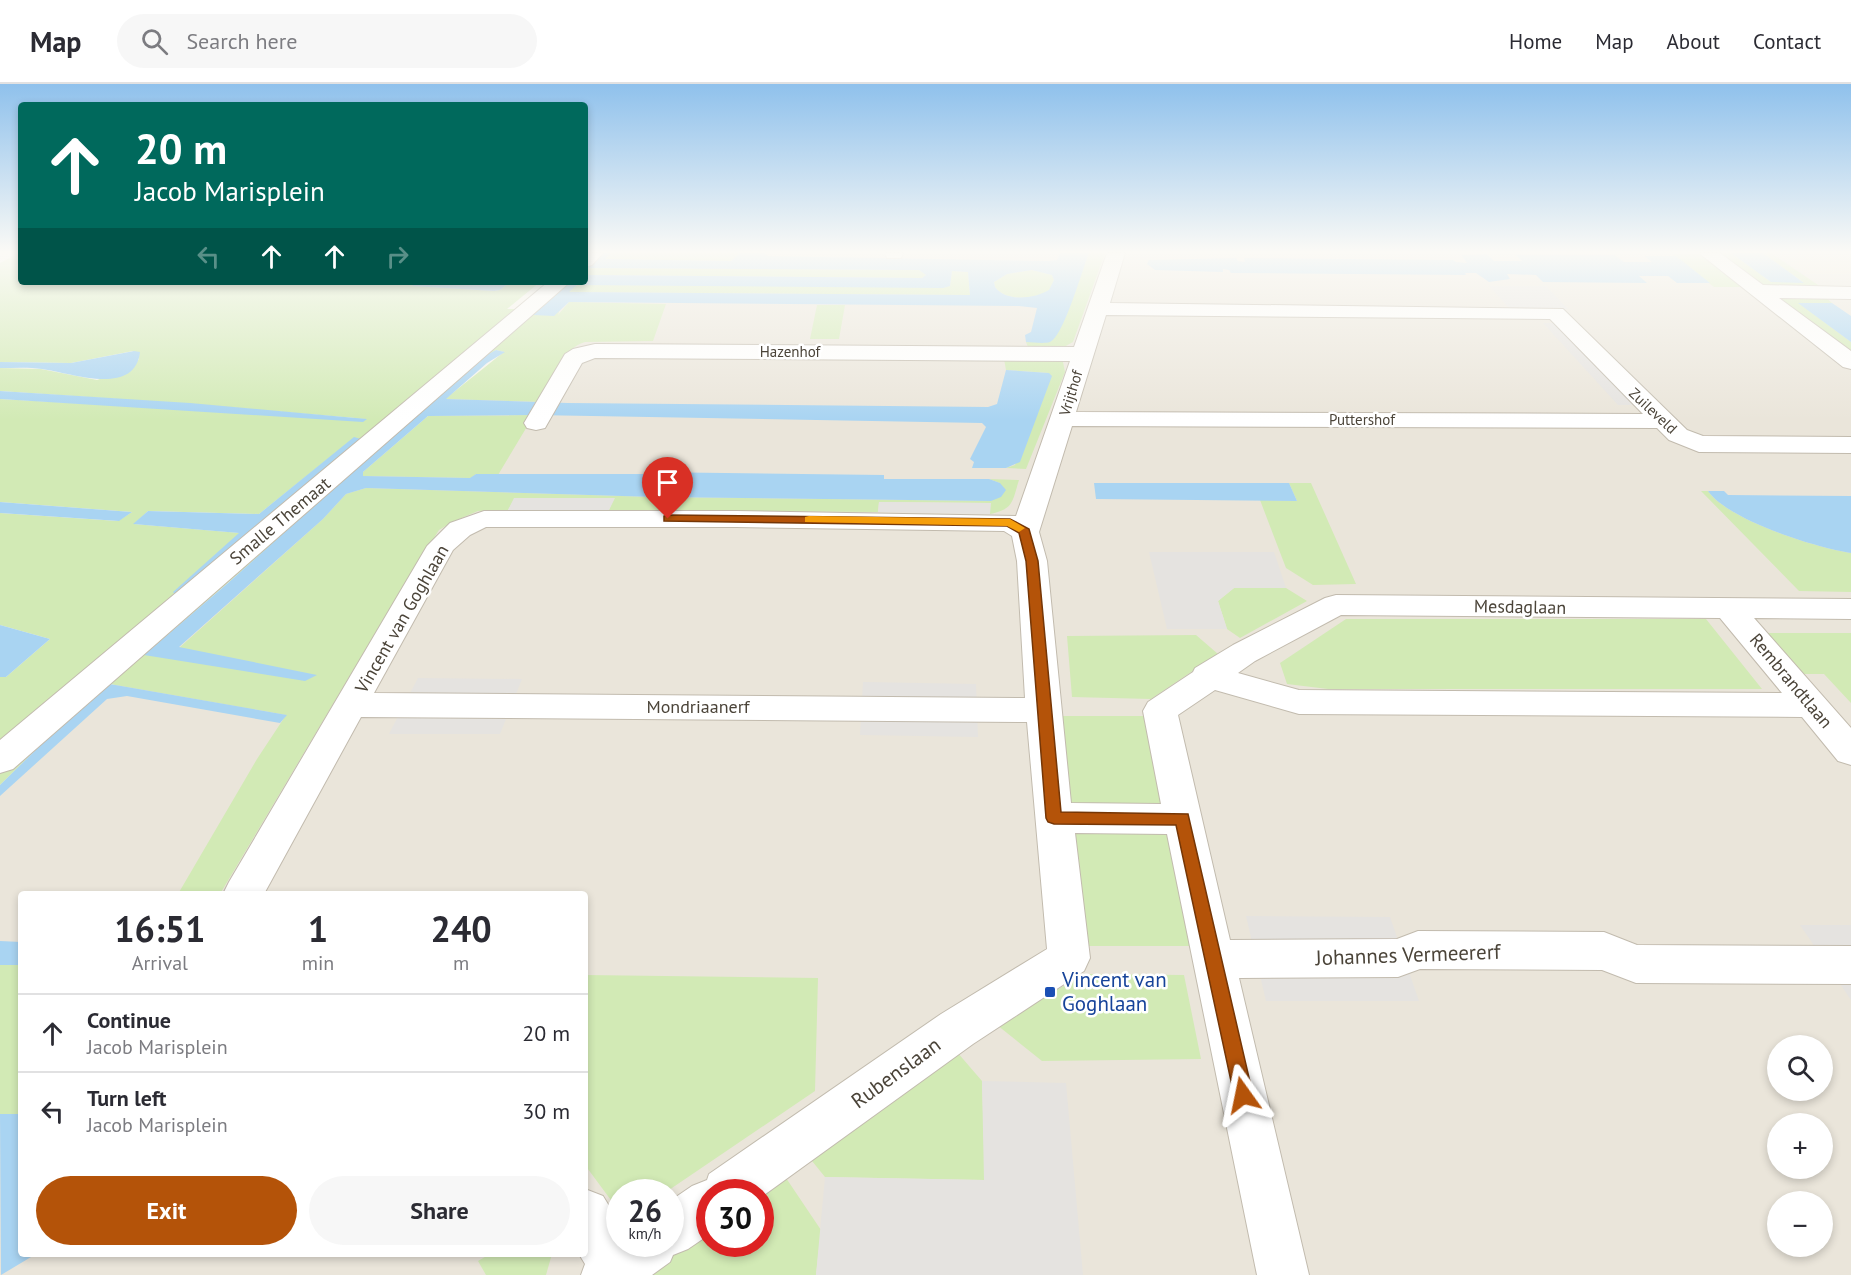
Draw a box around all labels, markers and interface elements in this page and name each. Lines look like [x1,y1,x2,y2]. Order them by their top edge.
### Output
search box [117,14,537,68]
text: Map [30,23,81,60]
icon: search [138,25,171,58]
text: Search here [186,27,297,55]
text: Home [1509,28,1562,55]
text: Map [1595,28,1634,55]
text: About [1667,28,1720,55]
text: Contact [1753,28,1821,55]
text: 20 m [135,121,227,176]
icon: ahead [36,126,114,204]
text: Jacob Marisplein [135,174,325,208]
icon: left [192,240,225,273]
icon: ahead [255,240,288,273]
icon: ahead [318,240,351,273]
icon: right [381,240,414,273]
street label: Hazenhof [760,342,822,361]
street label: Vrijthof [1054,367,1087,419]
street label: Zuileveld [1625,384,1681,438]
street label: Puttershof [1329,410,1396,429]
pin [642,457,693,519]
icon: arrive [651,466,684,499]
street label: Smalle Themaat [225,472,335,569]
street label: Vincent van Goghlaan [349,540,453,698]
street label: Mesdaglaan [1474,594,1566,619]
street label: Rembrandtlaan [1745,628,1838,733]
street label: Mondriaanerf [646,695,751,718]
text: 16:51 [114,905,206,952]
text: 1 [308,905,328,952]
text: 240 [431,905,492,952]
street label: Johannes Vermeererf [1314,938,1502,971]
text: Arrival [132,950,188,976]
text: min [302,950,334,976]
text: m [453,950,469,976]
place label: Vincent van Goghlaan [1061,966,1167,1017]
marker: Vincent van Goghlaan [1043,985,1057,999]
text: Continue [87,1006,171,1034]
icon: ahead [36,1017,69,1050]
text: 20 m [522,1019,570,1047]
street label: Rubenslaan [846,1031,946,1114]
text: Jacob Marisplein [87,1034,228,1060]
map controls [1767,1035,1833,1257]
button: search [1767,1035,1833,1101]
position arrow [1211,1063,1275,1127]
text: Turn left [87,1084,167,1112]
icon: left [36,1095,69,1128]
text: 30 m [522,1097,570,1125]
text: Jacob Marisplein [87,1112,228,1138]
button: + [1767,1113,1833,1179]
button: Exit [36,1176,297,1245]
button: Share [309,1176,570,1245]
speed limit sign: 30 [696,1179,774,1257]
text: 26 [628,1191,662,1230]
button: − [1767,1191,1833,1257]
text: km/h [629,1224,661,1243]

